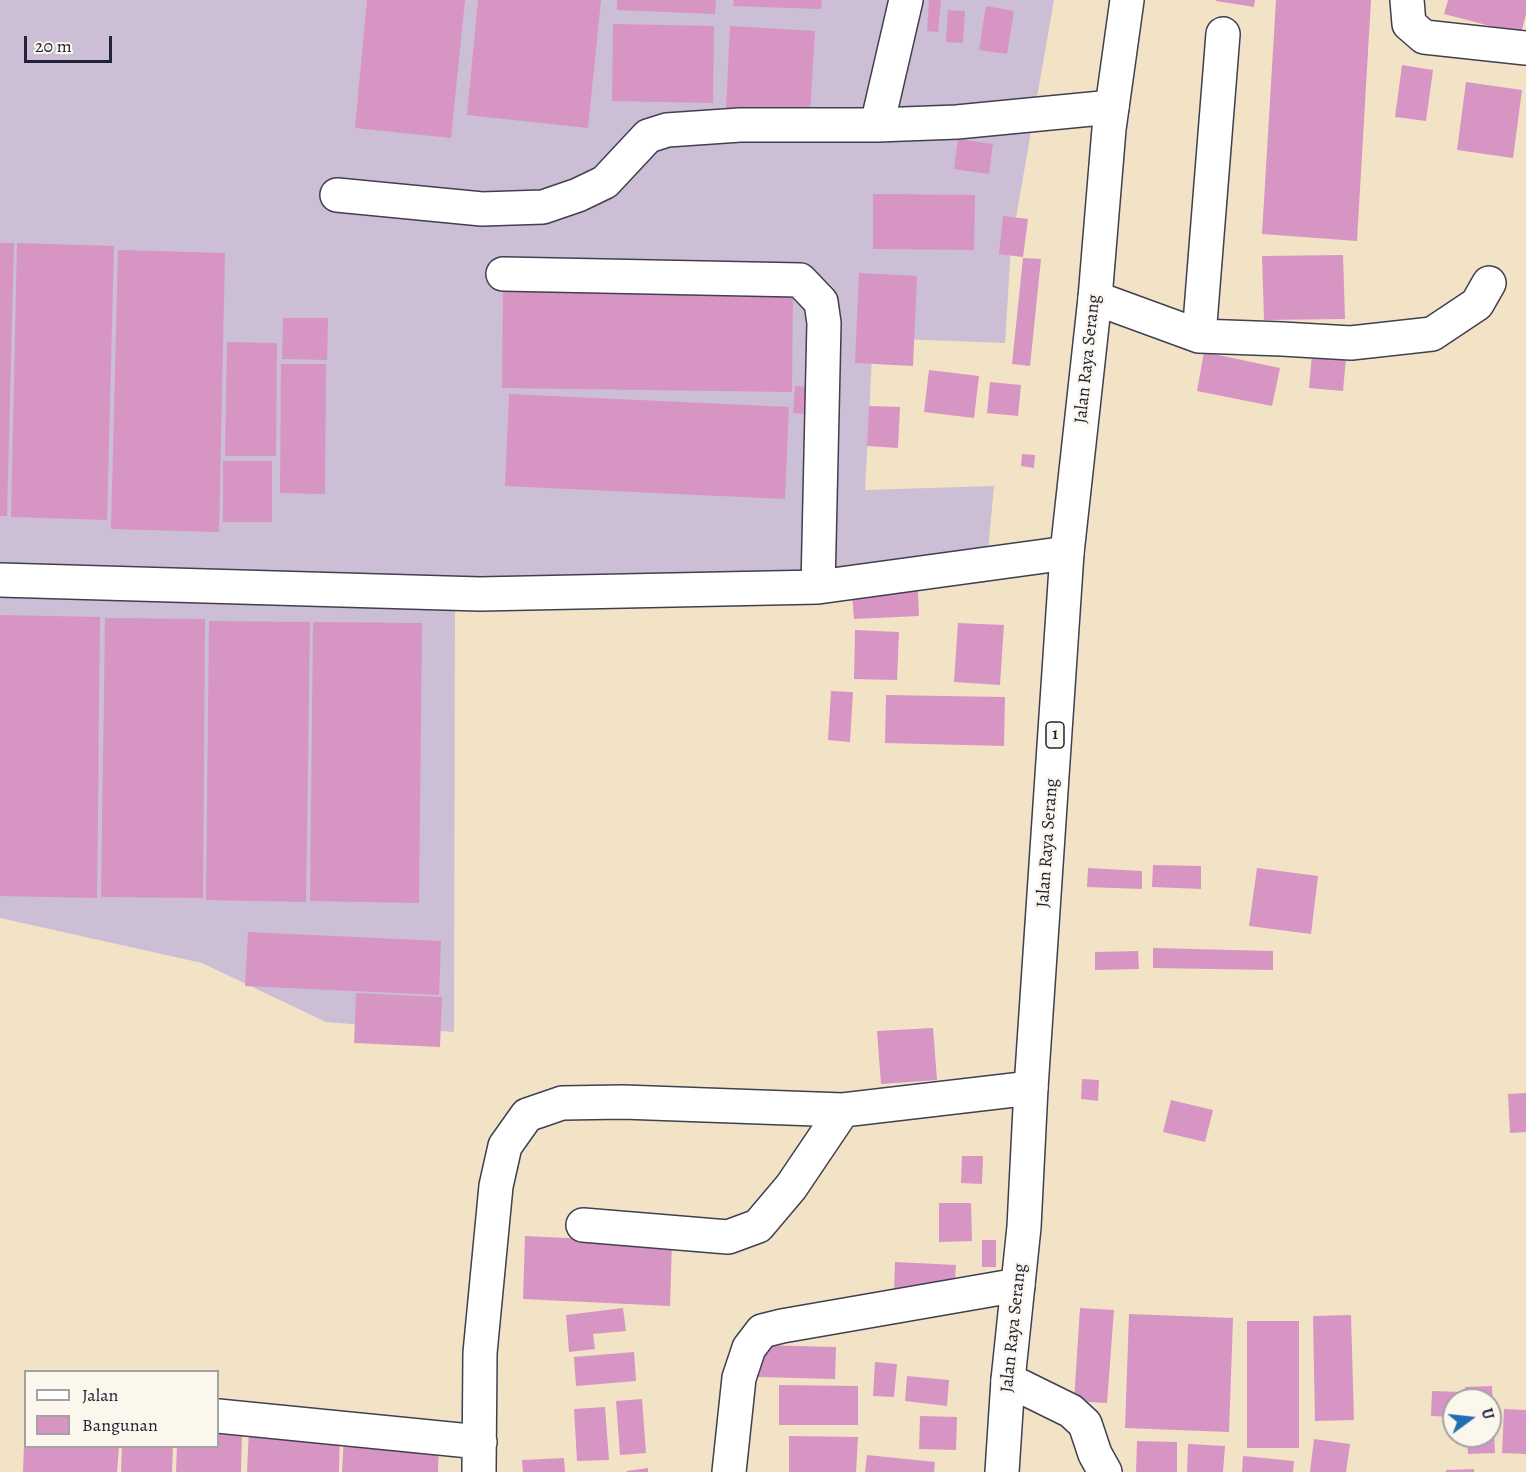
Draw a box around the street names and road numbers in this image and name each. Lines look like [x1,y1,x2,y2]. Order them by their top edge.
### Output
street label: Jalan Raya Serang [1070,293,1106,425]
road number: 1 [1046,722,1064,748]
street label: Jalan Raya Serang [1033,778,1063,908]
street label: Jalan Raya Serang [996,1262,1032,1394]

